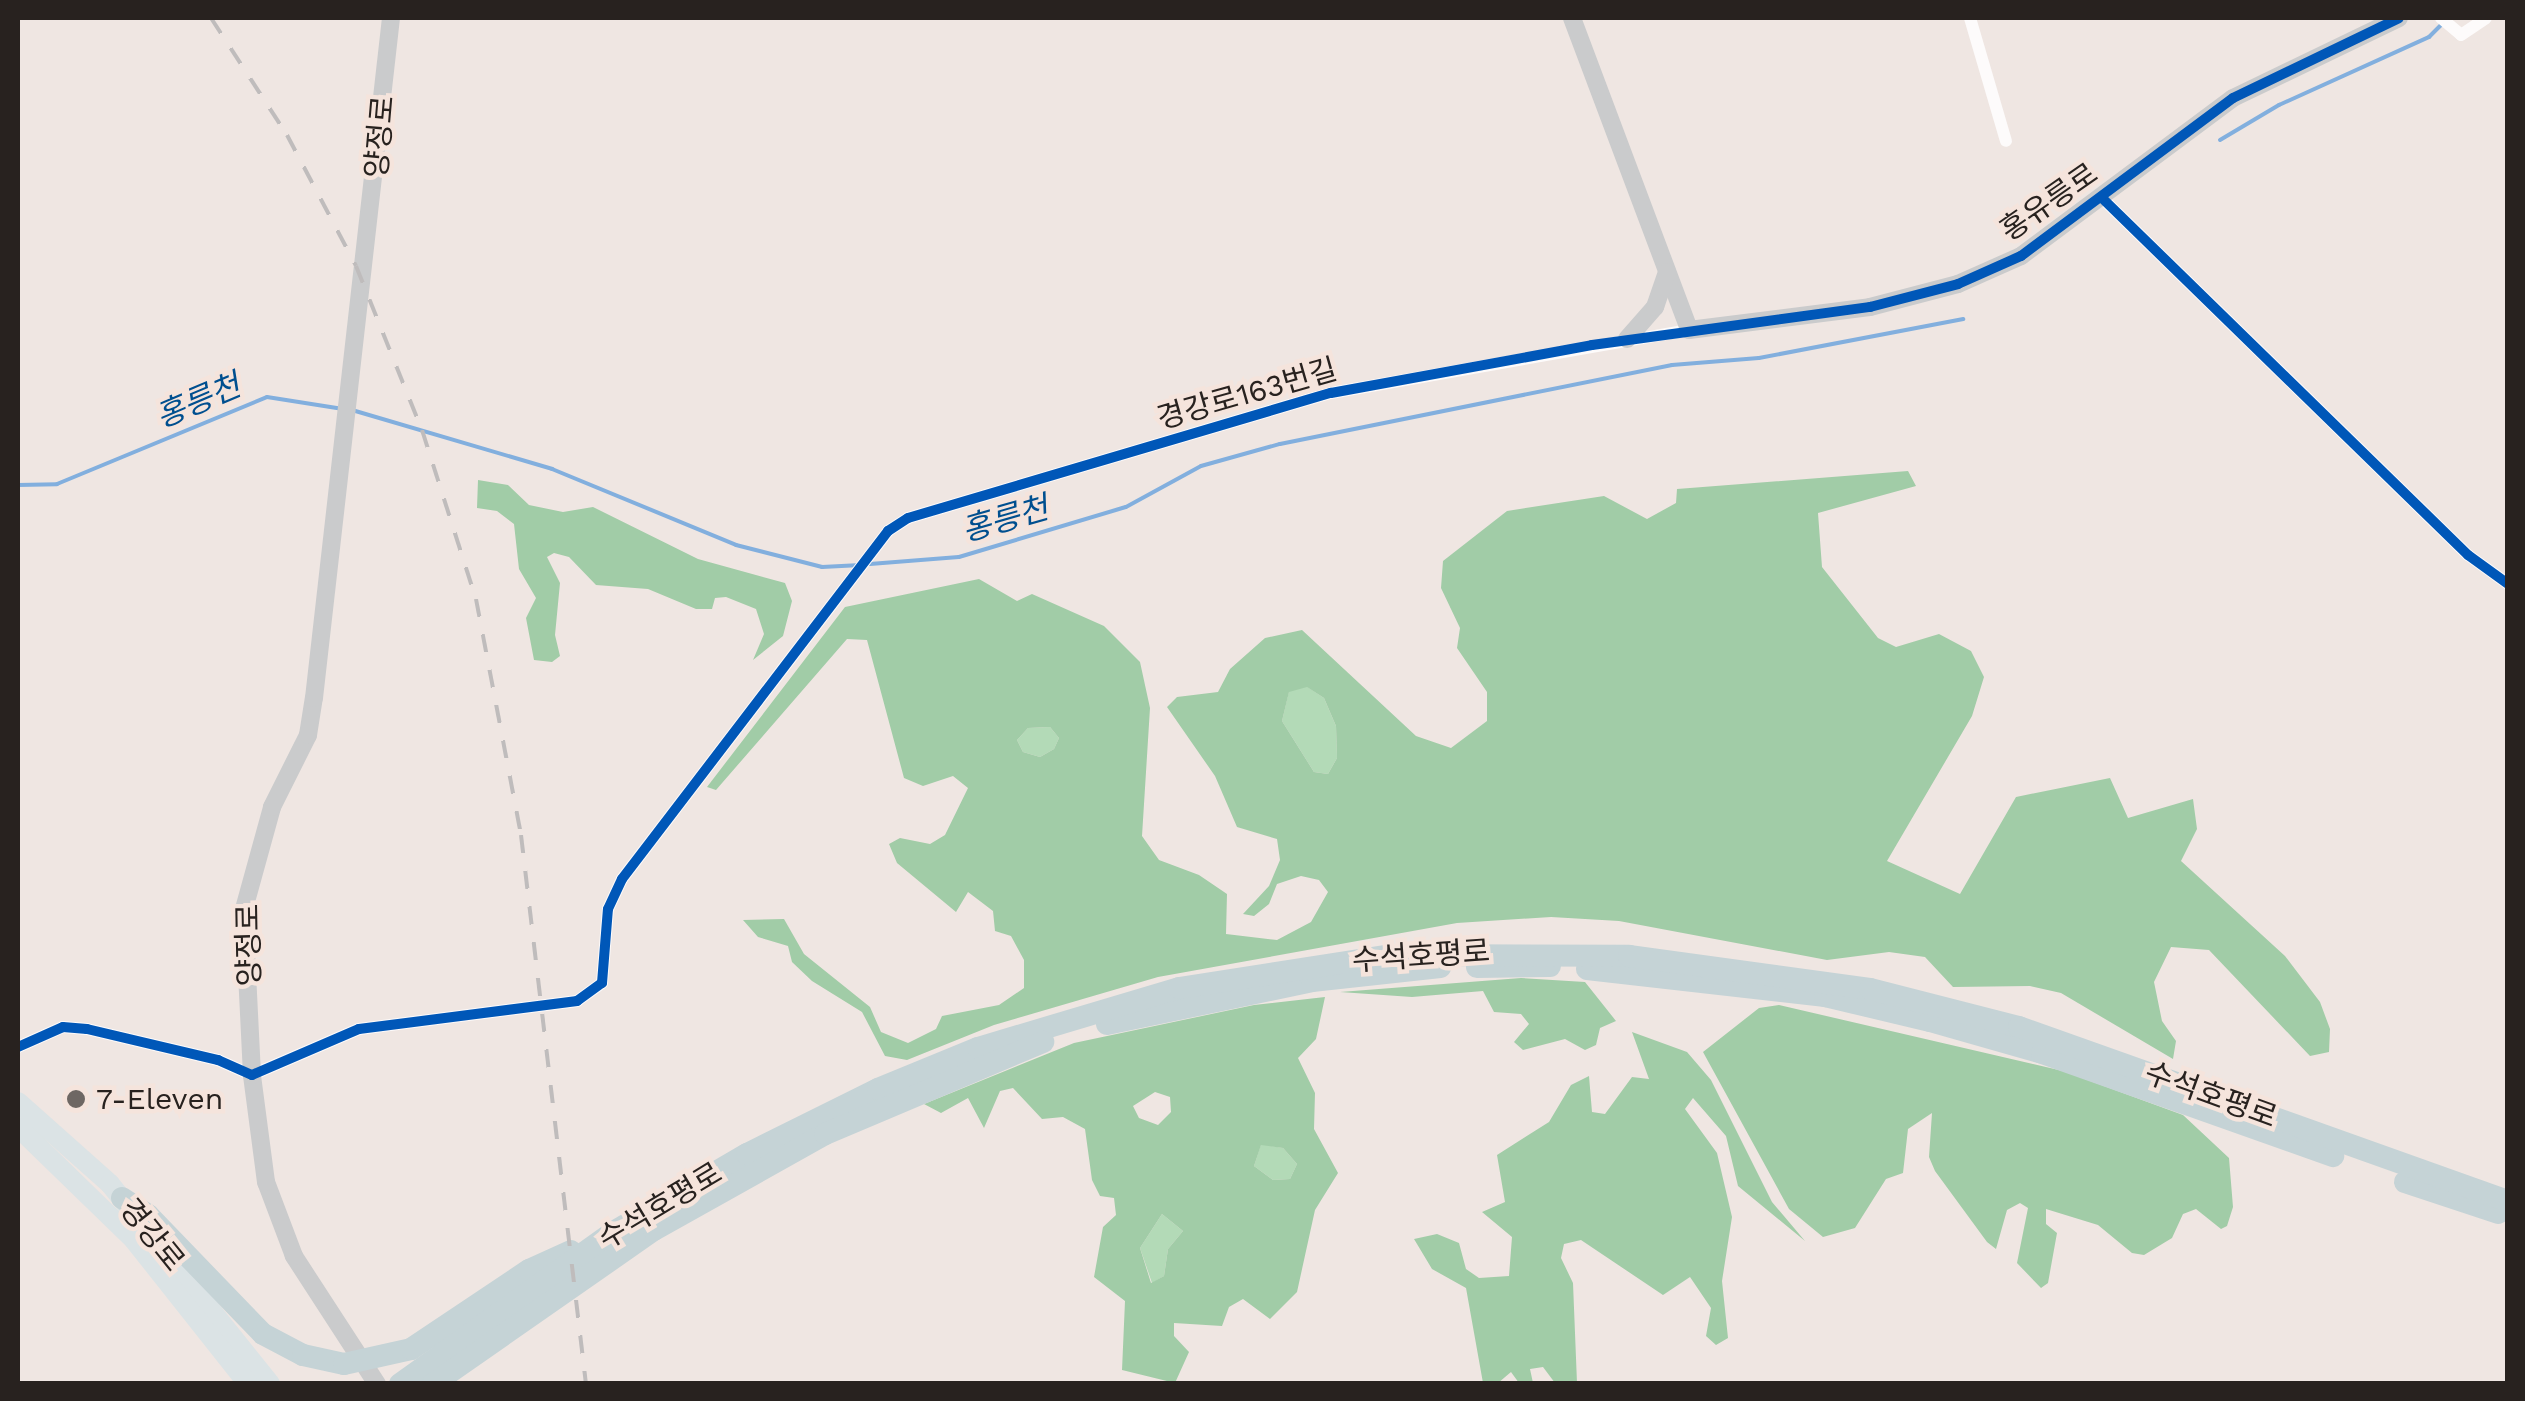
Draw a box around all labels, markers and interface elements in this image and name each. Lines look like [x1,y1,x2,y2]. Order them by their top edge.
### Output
street label: 양정로 [358,94,402,180]
street label: 홍유릉로 [1993,156,2105,248]
street label: 경강로163번길 [1153,351,1341,437]
water label: 홍릉천 [150,366,246,436]
water label: 홍릉천 [957,488,1053,550]
street label: 양정로 [230,903,268,987]
street label: 수석호평로 [1351,933,1491,979]
street label: 수석호평로 [2140,1054,2282,1136]
place label: 7-Eleven [96,1081,223,1117]
marker: 7-Eleven [65,1088,87,1110]
street label: 수석호평로 [592,1155,728,1257]
street label: 경강로 [112,1191,192,1279]

